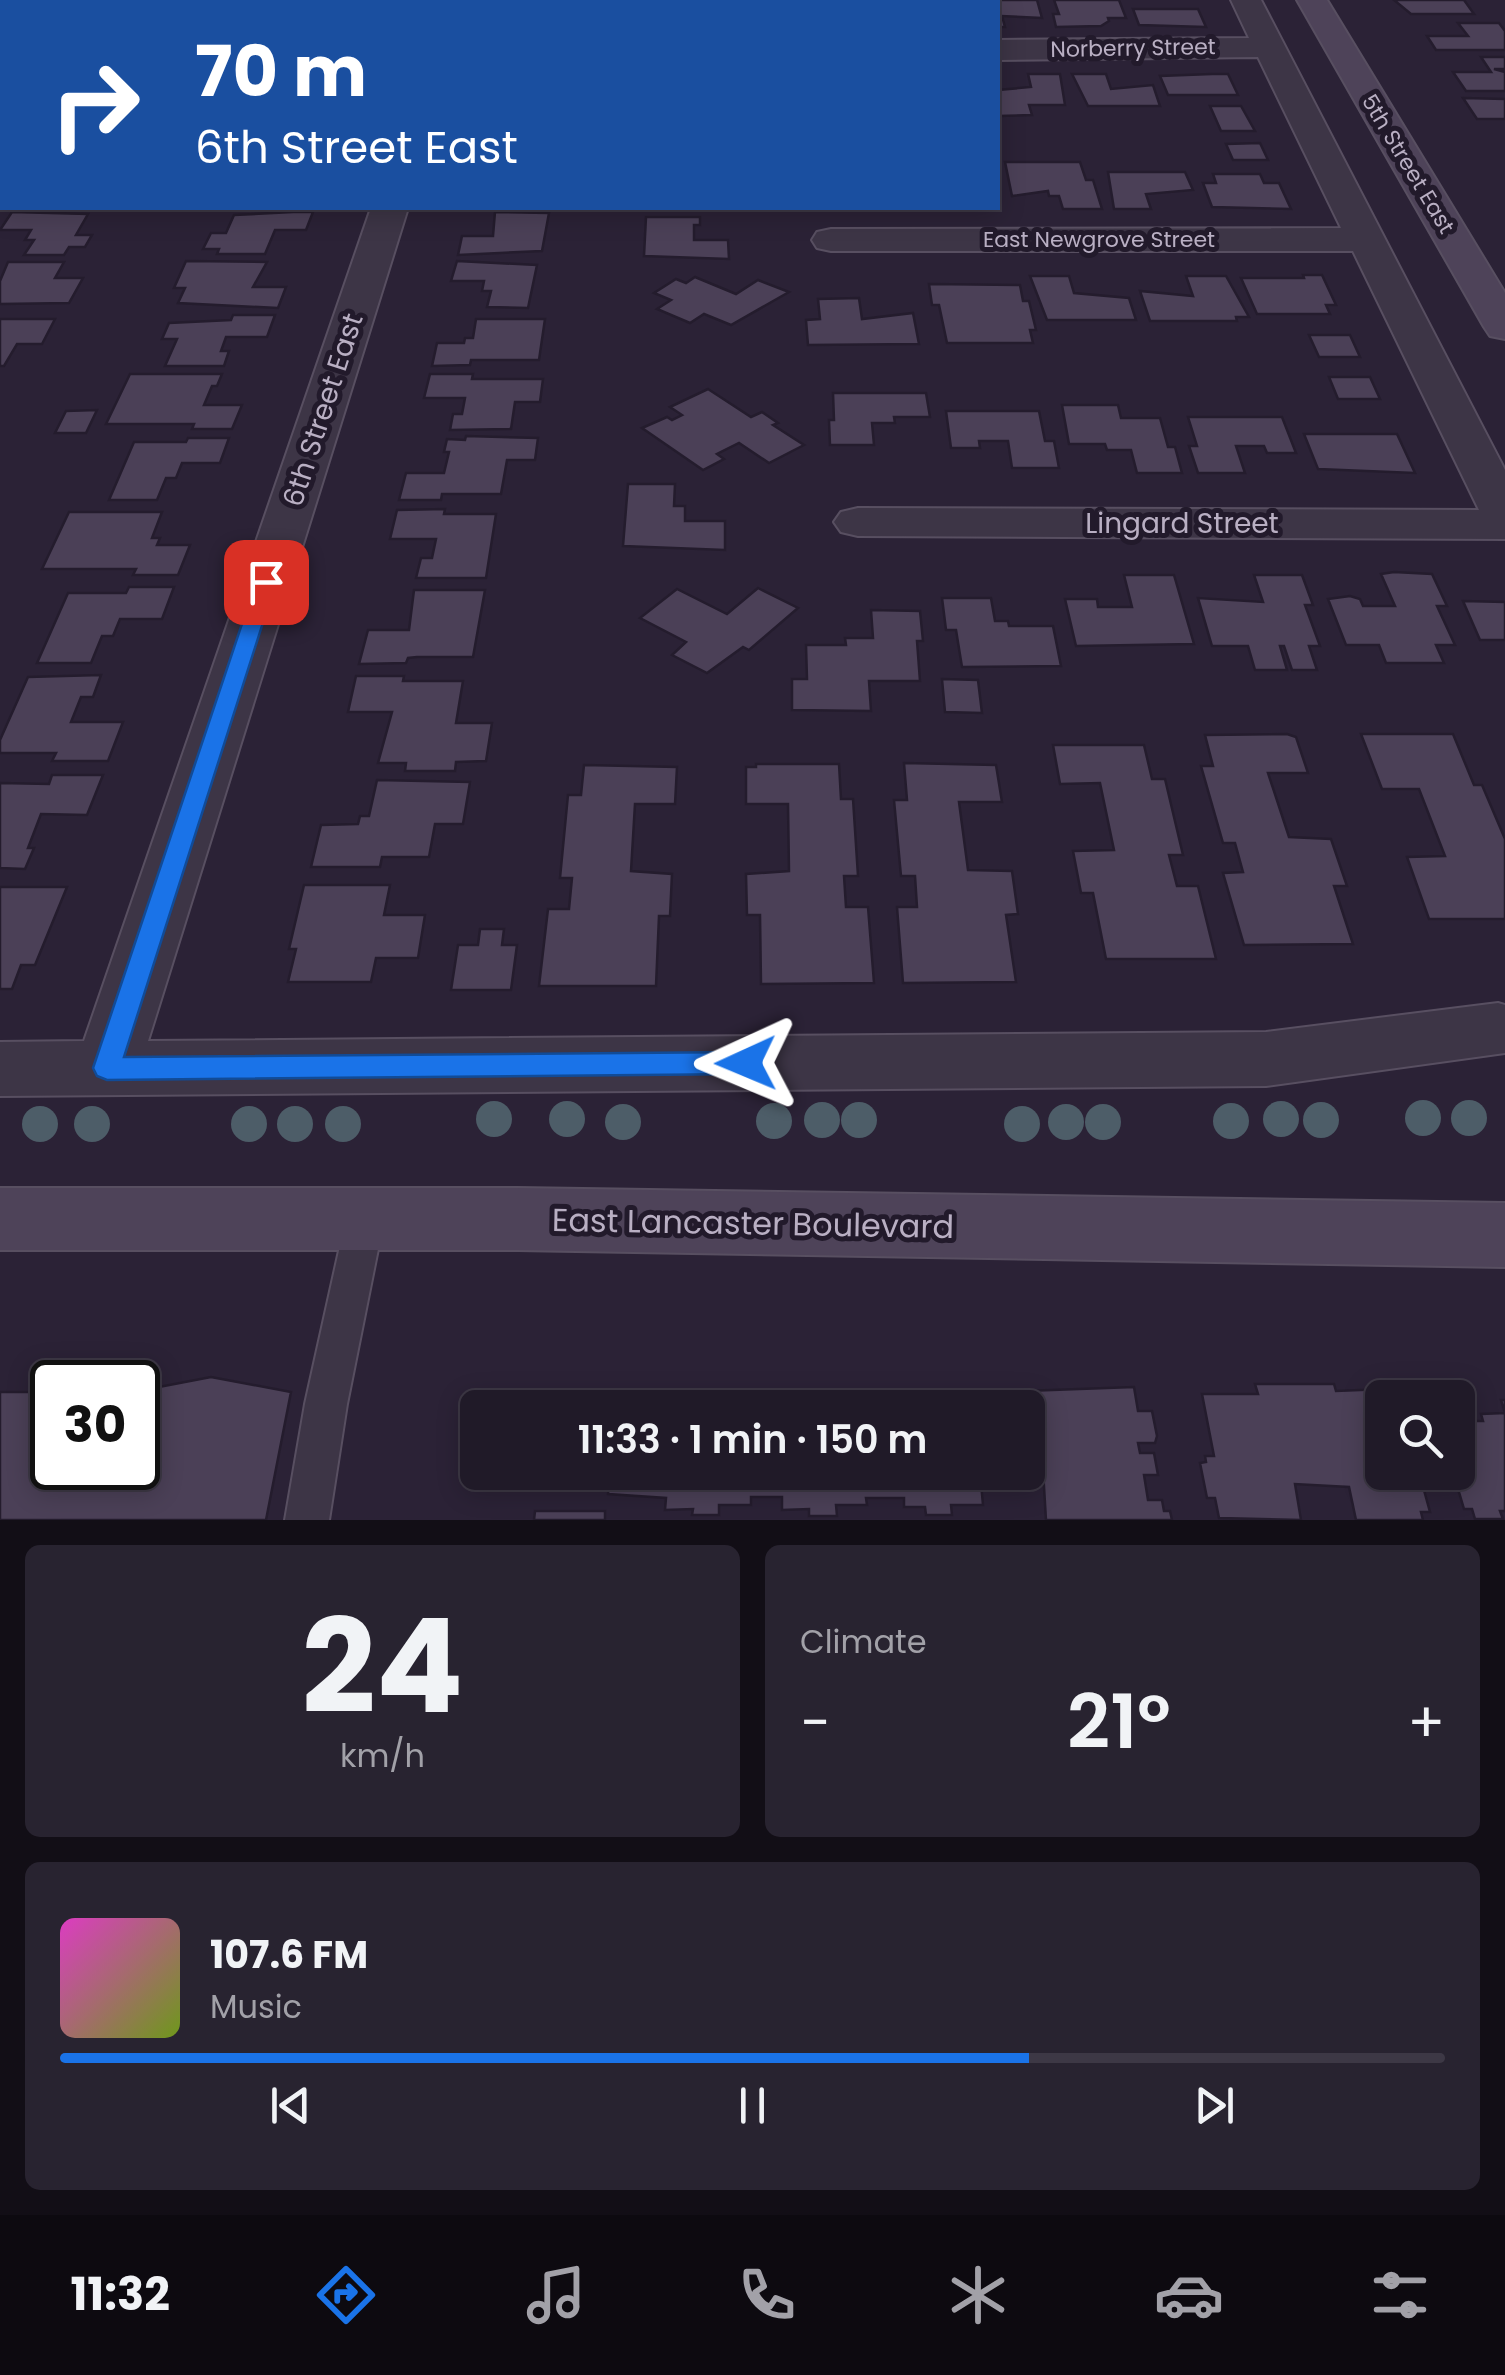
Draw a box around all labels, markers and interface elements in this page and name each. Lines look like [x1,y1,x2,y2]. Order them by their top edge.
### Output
text: 70 m [195,22,367,121]
street label: Norberry Street [1050,31,1216,65]
icon: right [30,40,160,170]
street label: 5th Street East [1354,88,1462,240]
text: 6th Street East [195,116,518,179]
street label: East Newgrove Street [983,224,1215,255]
street label: 6th Street East [273,308,373,512]
street label: Lingard Street [1085,504,1279,543]
pin [224,540,309,625]
icon: arrive [239,555,294,610]
position arrow [694,1011,798,1115]
street label: East Lancaster Boulevard [552,1197,954,1249]
speed limit sign: 30 [30,1360,160,1490]
map controls [1365,1380,1475,1490]
button: search [1365,1380,1475,1490]
text: 11:33 · 1 min · 150 m [578,1413,927,1466]
text: 24 [301,1575,464,1758]
text: Climate [800,1619,927,1664]
text: 21° [1067,1669,1171,1774]
text: − [800,1684,830,1761]
text: + [1407,1684,1445,1761]
text: km/h [340,1733,425,1778]
text: 107.6 FM [210,1928,368,1981]
text: Music [210,1984,302,2029]
icon: previous [263,2078,318,2133]
icon: pause [725,2078,780,2133]
icon: next [1187,2078,1242,2133]
icon: directions [311,2260,381,2330]
icon: music [521,2260,591,2330]
icon: phone [732,2260,802,2330]
icon: climate [943,2260,1013,2330]
icon: car [1154,2260,1224,2330]
icon: filters [1365,2260,1435,2330]
text: 11:32 [70,2263,170,2326]

